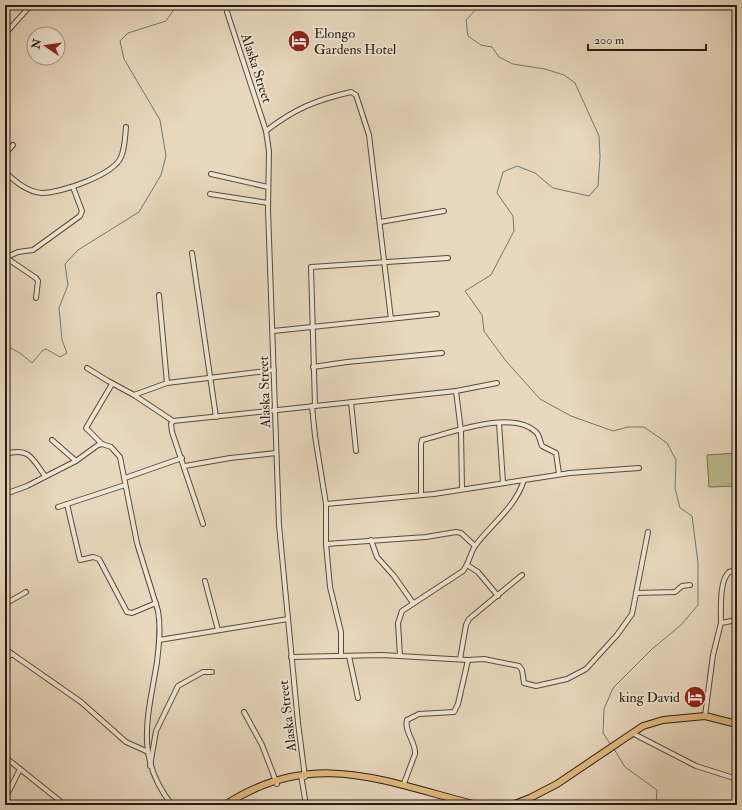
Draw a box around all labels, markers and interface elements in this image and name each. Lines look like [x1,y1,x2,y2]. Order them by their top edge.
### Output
place label: Elongo Gardens Hotel [314,25,397,58]
north arrow [26,26,66,66]
scale bar [588,26,706,52]
hotel icon: Elongo Gardens Hotel [286,28,312,54]
street label: Alaska Street [237,30,276,105]
text: 200 m [594,33,625,48]
text: N [29,36,44,51]
street label: Alaska Street [255,355,274,429]
street label: Alaska Street [275,679,300,754]
hotel icon: king David [682,684,708,710]
place label: king David [619,689,680,706]

